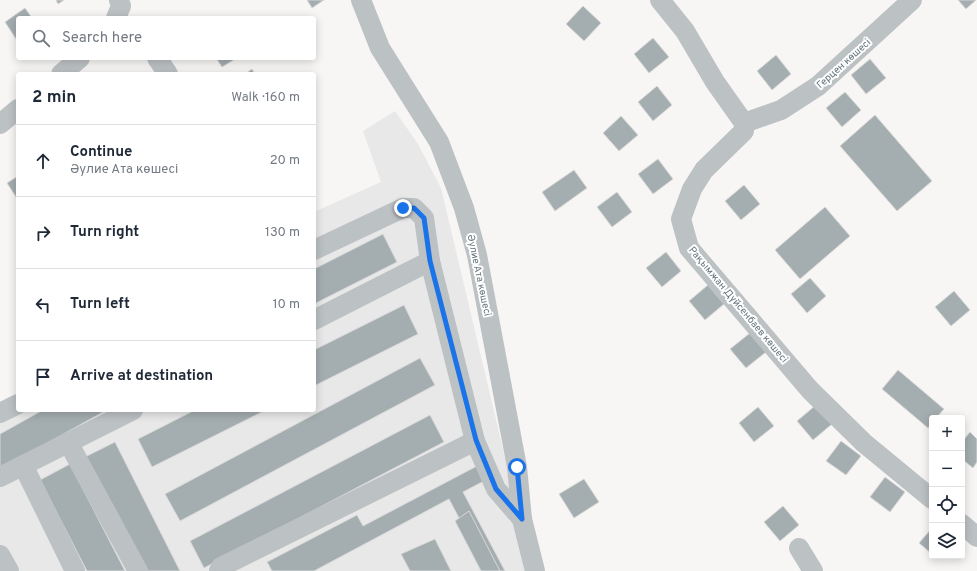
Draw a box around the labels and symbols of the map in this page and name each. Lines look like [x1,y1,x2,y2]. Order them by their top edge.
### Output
street label: Герцен көшесі [814,36,874,92]
route end [394,199,412,217]
street label: Әулие Ата көшесі [464,233,494,317]
street label: Рақымжан Дүйсенбаев көшесі [685,244,790,366]
route start [508,458,526,476]

